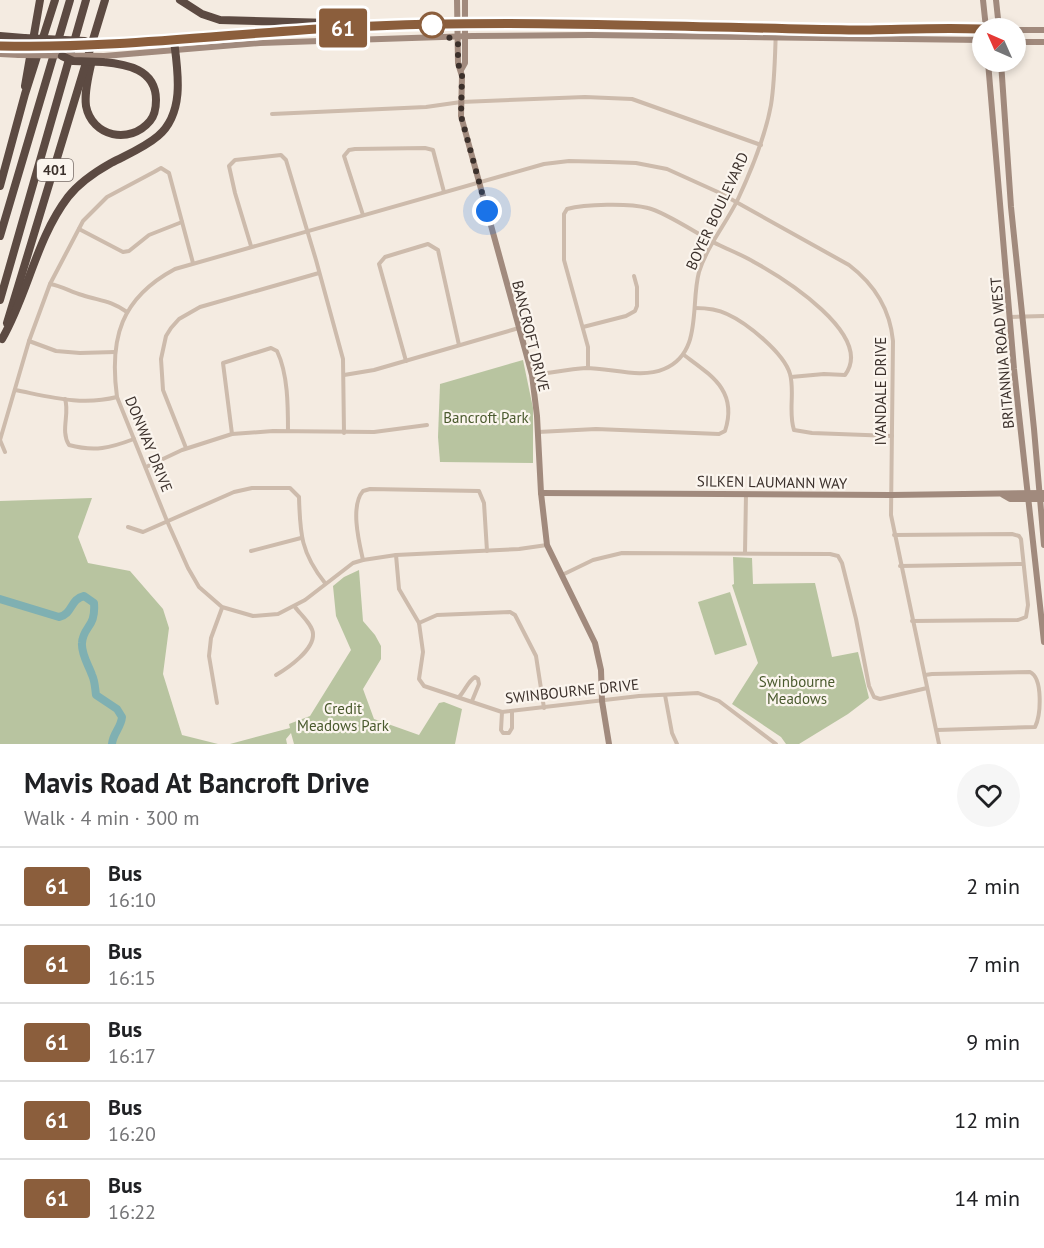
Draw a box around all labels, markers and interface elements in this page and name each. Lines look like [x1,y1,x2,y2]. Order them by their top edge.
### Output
line badge: 61 [316,9,370,48]
unlabelled marker [419,12,445,38]
text: 61 [331,15,355,42]
north arrow [972,18,1026,72]
map controls [972,18,1026,72]
street label: BOYER BOULEVARD [681,149,753,273]
road number: 401 [37,159,73,181]
your location [472,196,502,226]
street label: BRITANNIA ROAD WEST [986,276,1018,430]
street label: BANCROFT DRIVE [508,278,554,394]
street label: IVANDALE DRIVE [871,337,890,445]
street label: DONWAY DRIVE [121,393,177,495]
park label: Bancroft Park [443,408,529,427]
street label: SILKEN LAUMANN WAY [697,471,848,493]
park label: Swinbourne Meadows [759,672,835,708]
street label: SWINBOURNE DRIVE [504,675,640,707]
park label: Credit Meadows Park [297,699,390,735]
text: Mavis Road At Bancroft Drive [24,764,369,801]
button: heart [957,764,1020,827]
text: Walk · 4 min · 300 m [24,805,200,831]
text: Bus [108,859,142,887]
text: 2 min [966,872,1020,900]
text: 61 [45,873,69,900]
text: 16:10 [108,887,156,913]
text: Bus [108,937,142,965]
text: 7 min [968,950,1020,978]
text: 61 [45,951,69,978]
text: 16:15 [108,965,156,991]
text: Bus [108,1015,142,1043]
text: 9 min [966,1028,1020,1056]
text: 61 [45,1029,69,1056]
text: 16:17 [108,1043,156,1069]
text: Bus [108,1093,142,1121]
text: 12 min [954,1106,1020,1134]
text: 61 [45,1107,69,1134]
text: 16:20 [108,1121,156,1147]
text: Bus [108,1171,142,1199]
text: 14 min [954,1184,1020,1212]
text: 61 [45,1185,69,1212]
text: 16:22 [108,1199,156,1225]

